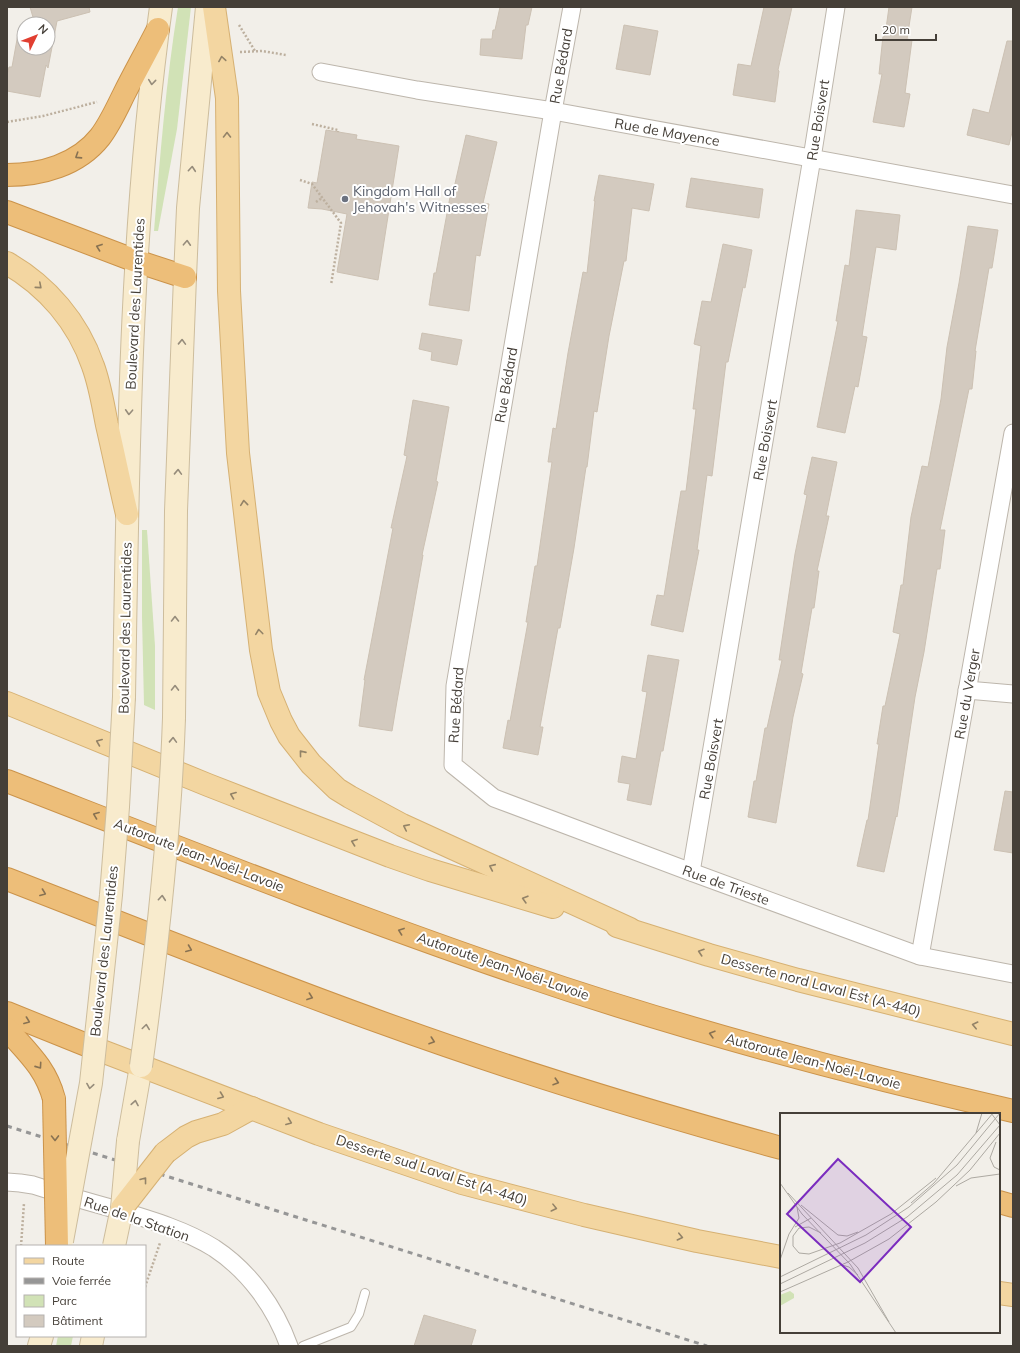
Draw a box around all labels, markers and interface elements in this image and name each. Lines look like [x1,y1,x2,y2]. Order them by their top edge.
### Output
north arrow [16,16,56,56]
scale bar [876,16,936,42]
text: N [35,21,51,37]
text: 20 m [882,22,910,37]
street label: Rue Bédard [546,27,576,105]
one-way arrow [218,56,227,63]
one-way arrow [148,78,157,85]
street label: Rue Boisvert [803,78,833,162]
street label: Rue de Mayence [613,114,721,150]
one-way arrow [223,132,231,138]
one-way arrow [75,151,82,159]
one-way arrow [187,166,196,172]
place label: Kingdom Hall of Jehovah's Witnesses [353,182,487,216]
marker: Kingdom Hall of Jehovah's Witnesses [340,194,350,204]
street label: Boulevard des Laurentides [122,218,148,390]
one-way arrow [182,239,191,246]
one-way arrow [96,244,103,252]
one-way arrow [34,281,41,288]
one-way arrow [178,339,187,345]
street label: Rue Bédard [491,346,521,424]
street label: Rue Boisvert [749,398,781,482]
one-way arrow [125,409,134,415]
one-way arrow [173,469,182,475]
one-way arrow [240,500,249,506]
street label: Boulevard des Laurentides [115,542,135,714]
one-way arrow [171,616,180,622]
one-way arrow [254,629,263,635]
street label: Rue du Verger [950,646,984,741]
street label: Rue Bédard [444,666,468,744]
one-way arrow [171,685,179,691]
street label: Rue Boisvert [695,717,727,801]
one-way arrow [169,737,177,743]
one-way arrow [96,738,103,746]
one-way arrow [299,750,306,757]
one-way arrow [230,792,237,800]
one-way arrow [93,812,100,820]
street label: Autoroute Jean-Noël-Lavoie [111,814,287,896]
one-way arrow [403,824,411,832]
one-way arrow [351,839,358,847]
street label: Rue de Trieste [680,861,772,909]
one-way arrow [489,864,497,872]
street label: Boulevard des Laurentides [86,865,122,1037]
one-way arrow [40,889,47,897]
one-way arrow [157,895,166,901]
one-way arrow [522,895,529,904]
one-way arrow [398,928,405,936]
street label: Autoroute Jean-Noël-Lavoie [415,928,591,1004]
one-way arrow [185,945,192,953]
one-way arrow [697,948,704,957]
street label: Desserte nord Laval Est (A-440) [719,950,923,1020]
one-way arrow [306,992,313,1000]
one-way arrow [24,1016,31,1024]
one-way arrow [972,1021,979,1030]
one-way arrow [141,1024,150,1030]
street label: Autoroute Jean-Noël-Lavoie [723,1029,903,1093]
one-way arrow [709,1030,716,1039]
one-way arrow [429,1036,436,1044]
one-way arrow [34,1062,42,1069]
one-way arrow [552,1077,559,1086]
one-way arrow [86,1083,95,1090]
one-way arrow [217,1092,224,1100]
one-way arrow [130,1100,138,1106]
inset map [780,1113,1000,1333]
one-way arrow [285,1118,292,1126]
street label: Desserte sud Laval Est (A-440) [334,1130,530,1210]
one-way arrow [51,1135,59,1141]
one-way arrow [139,1178,146,1185]
street label: Rue de la Station [82,1192,192,1246]
one-way arrow [550,1203,557,1211]
one-way arrow [677,1233,683,1241]
legend [16,1245,146,1337]
text: Route [52,1253,85,1268]
text: Voie ferrée [52,1273,111,1288]
text: Parc [52,1293,77,1308]
text: Bâtiment [52,1313,103,1328]

